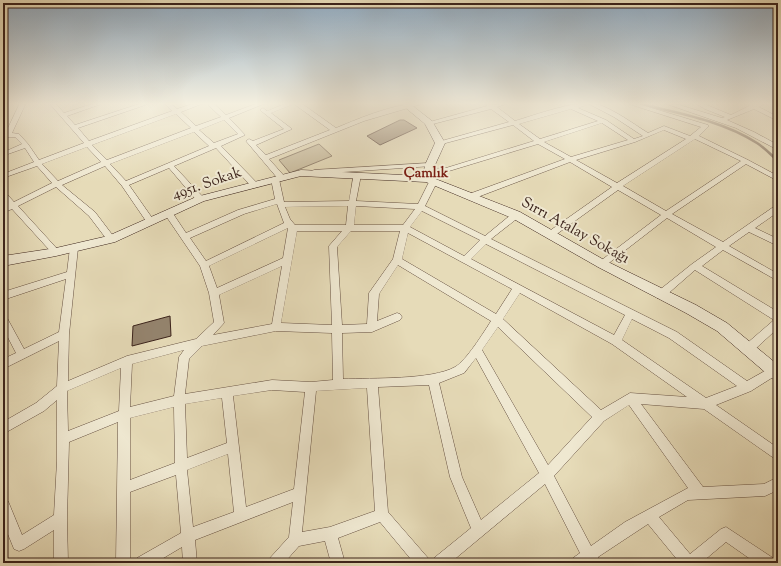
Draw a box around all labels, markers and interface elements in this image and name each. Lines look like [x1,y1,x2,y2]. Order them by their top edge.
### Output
street label: 4951. Sokak [169,162,245,206]
district label: Çamlık [404,164,449,184]
street label: Sırrı Atalay Sokağı [517,192,633,270]

